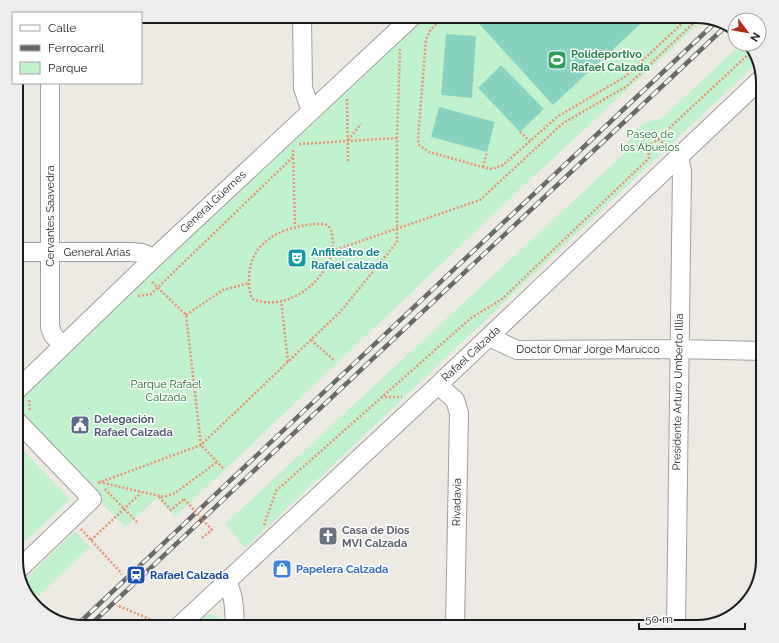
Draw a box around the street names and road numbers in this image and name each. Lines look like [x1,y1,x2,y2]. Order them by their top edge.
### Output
street label: Cervantes Saavedra [44,165,57,267]
street label: General Güemes [177,168,249,236]
street label: General Arias [63,246,131,259]
street label: Presidente Arturo Umberto Illia [670,313,686,471]
street label: Rafael Calzada [439,324,503,384]
street label: Doctor Omar Jorge Marucco [516,343,660,356]
street label: Rivadavia [450,478,464,526]

